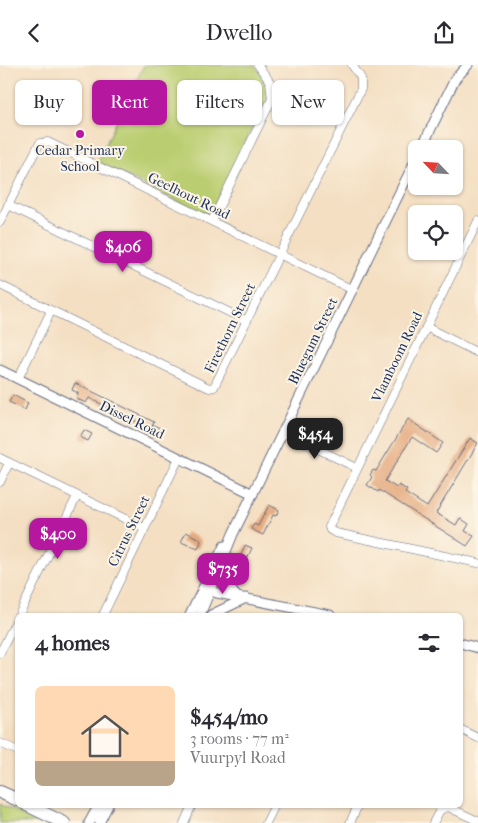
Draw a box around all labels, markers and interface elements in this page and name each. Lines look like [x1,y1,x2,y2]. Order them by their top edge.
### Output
icon: back [20,19,48,47]
icon: share [430,19,458,47]
text: Dwello [206,20,272,46]
chip: Buy [15,80,82,125]
chip: Rent [92,80,167,125]
chip: Filters [177,80,262,125]
chip: New [272,80,344,125]
marker: Cedar Primary School [74,128,86,140]
north arrow [408,140,462,195]
map controls [408,140,463,260]
place label: Cedar Primary School [35,142,125,175]
street label: Geelhout Road [145,169,233,223]
button: locate [408,205,463,260]
pin: $406 [93,231,153,273]
text: $406 [105,237,141,256]
street label: Firethorn Street [201,280,259,376]
street label: Bluegum Street [285,295,341,387]
street label: Vlamboom Road [367,309,426,406]
street label: Dissel Road [97,397,168,443]
pin: $454 [285,417,345,460]
text: $454 [298,424,332,443]
street label: Citrus Street [104,492,154,570]
pin: $400 [28,517,88,560]
text: $400 [40,524,76,543]
pin: $735 [193,553,253,595]
text: $735 [208,559,238,578]
icon: filters [415,629,443,657]
text: 4 homes [35,631,110,655]
text: $454/mo [190,705,268,729]
icon: home [75,706,135,766]
text: 3 rooms · 77 m² [190,729,289,748]
text: Vuurpyl Road [190,748,286,767]

